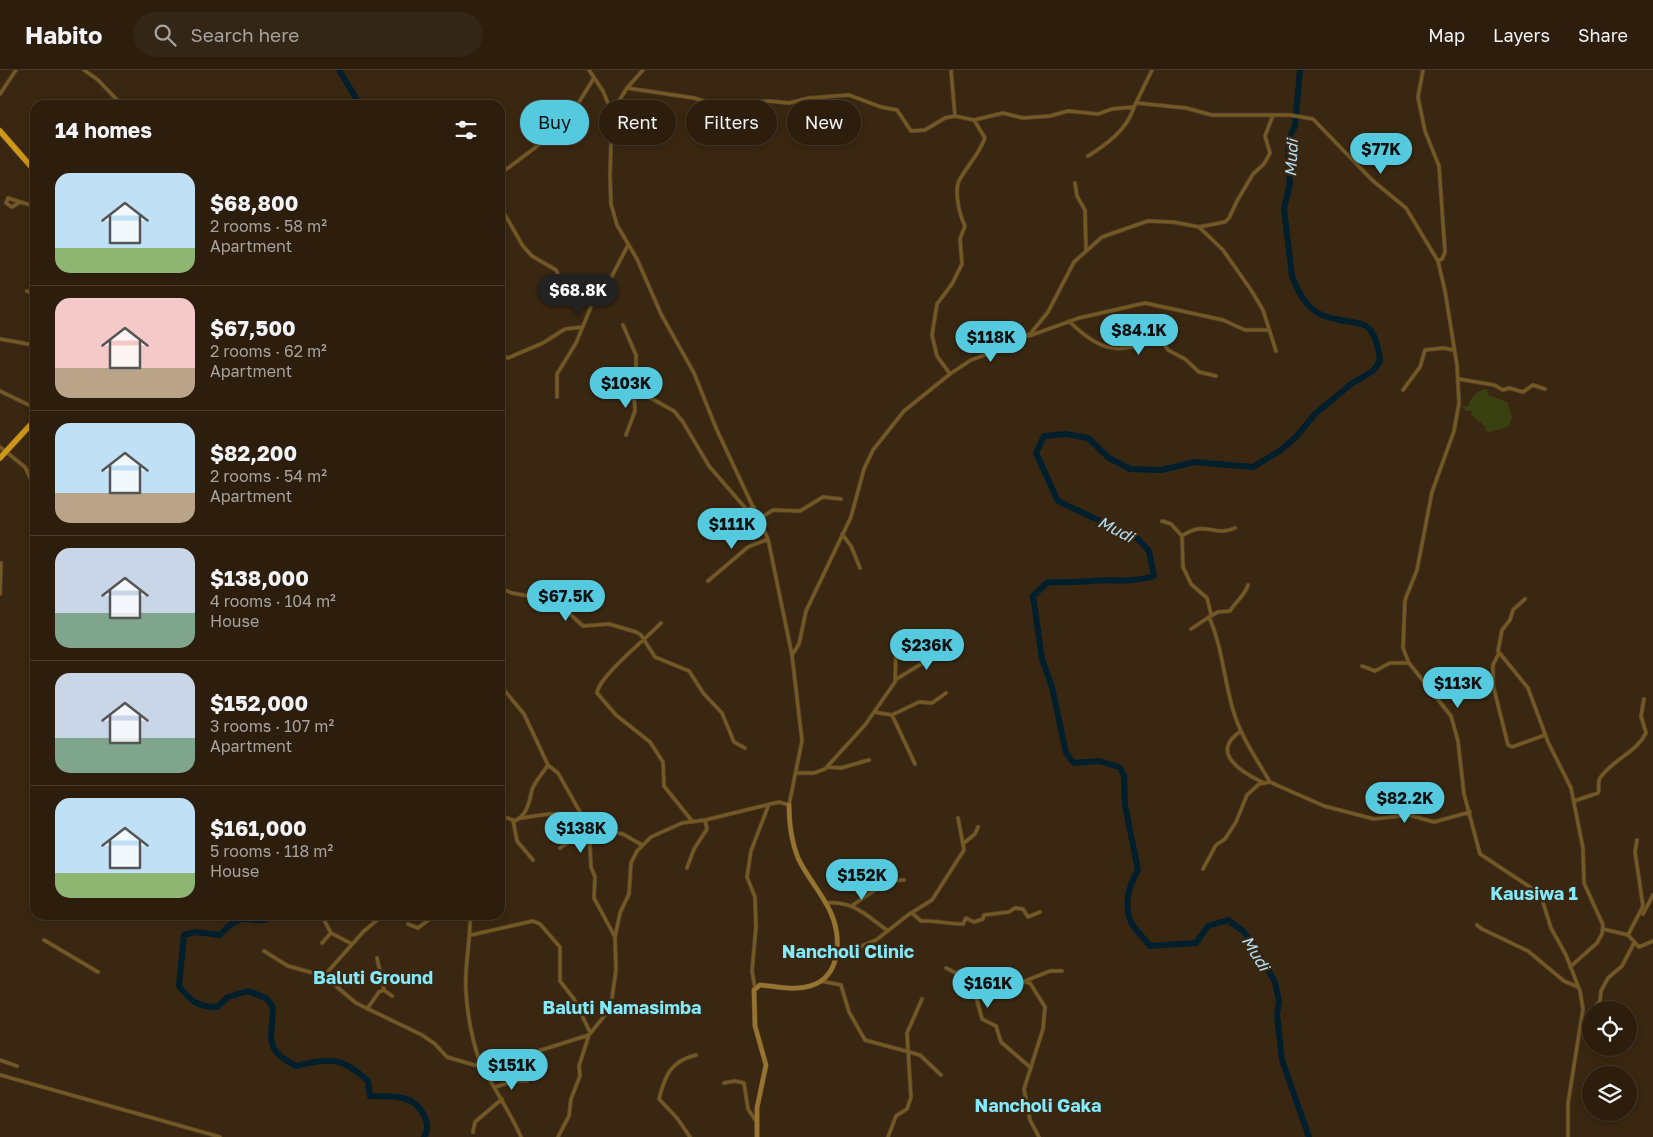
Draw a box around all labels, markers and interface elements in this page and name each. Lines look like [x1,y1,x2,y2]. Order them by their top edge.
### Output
search box [133,12,483,57]
text: Habito [25,20,103,49]
icon: search [151,21,179,49]
text: Search here [191,23,299,46]
text: Map [1428,24,1465,46]
text: Layers [1493,24,1550,46]
text: Share [1578,24,1628,46]
chip: Buy [520,100,589,145]
chip: Rent [599,100,676,145]
chip: Filters [686,100,777,145]
chip: New [787,100,861,145]
icon: filters [452,116,480,144]
text: 14 homes [55,117,152,143]
pin: $77K [1351,132,1411,175]
water label: Mudi [1280,137,1302,177]
text: $77K [1361,139,1401,159]
text: $68,800 [210,190,298,216]
icon: home [95,193,155,253]
text: 2 rooms · 58 m² [210,216,327,236]
text: Apartment [210,236,292,256]
pin: $68.8K [537,274,619,316]
text: $68.8K [549,280,607,300]
pin: $84.1K [1098,314,1180,356]
text: $67,500 [210,315,296,341]
icon: home [95,318,155,378]
pin: $118K [956,320,1026,363]
text: $84.1K [1111,320,1167,340]
text: $118K [966,327,1016,347]
text: 2 rooms · 62 m² [210,341,327,361]
text: Apartment [210,361,292,381]
pin: $103K [591,366,661,409]
text: $103K [601,373,651,393]
text: $82,200 [210,440,297,466]
icon: home [95,443,155,503]
text: 2 rooms · 54 m² [210,466,327,486]
text: Apartment [210,486,292,506]
pin: $111K [697,508,767,550]
water label: Mudi [1095,512,1139,547]
text: $111K [708,514,756,534]
text: $138,000 [210,565,309,591]
icon: home [95,568,155,628]
pin: $67.5K [525,580,607,622]
text: $67.5K [538,586,594,606]
text: 4 rooms · 104 m² [210,591,336,611]
text: House [210,611,259,631]
pin: $236K [892,628,962,671]
text: $236K [901,635,953,655]
pin: $113K [1423,666,1493,709]
text: $113K [1434,673,1482,693]
text: $152,000 [210,690,308,716]
icon: home [95,693,155,753]
text: 3 rooms · 107 m² [210,716,334,736]
text: Apartment [210,736,292,756]
pin: $82.2K [1364,782,1446,824]
text: $82.2K [1376,788,1434,808]
pin: $138K [546,812,616,854]
text: $161,000 [210,815,307,841]
icon: home [95,818,155,878]
text: $138K [556,818,606,838]
text: 5 rooms · 118 m² [210,841,333,861]
pin: $152K [827,858,897,901]
text: House [210,861,259,881]
text: $152K [837,865,887,885]
district label: Kausiwa 1 [1490,882,1578,904]
water label: Mudi [1238,932,1275,976]
district label: Nancholi Clinic [782,940,914,962]
district label: Baluti Ground [313,966,433,988]
pin: $161K [953,966,1023,1009]
text: $161K [964,973,1012,993]
district label: Baluti Namasimba [542,996,702,1018]
map controls [1582,1001,1637,1121]
button: locate [1582,1001,1637,1056]
pin: $151K [477,1048,547,1091]
text: $151K [488,1055,536,1075]
button: layers [1582,1066,1637,1121]
district label: Nancholi Gaka [975,1094,1101,1116]

